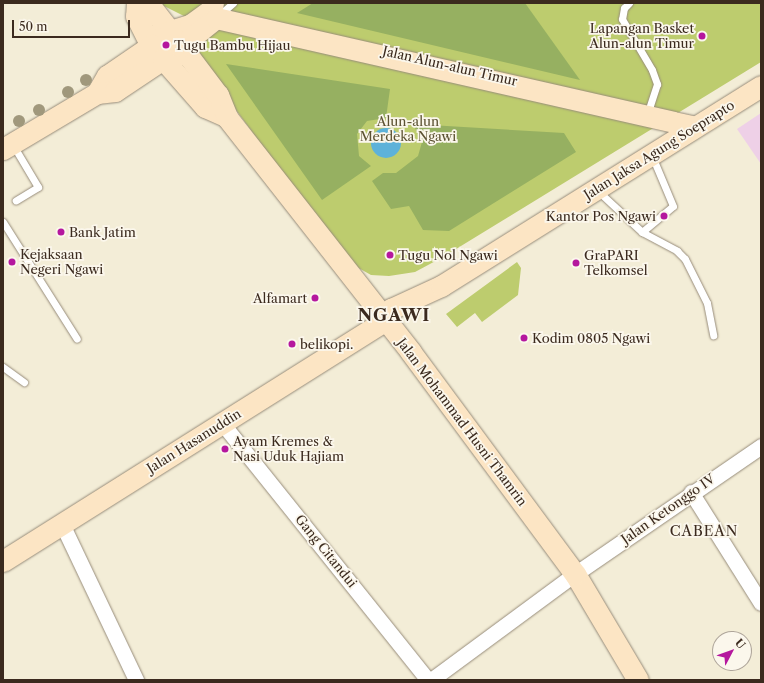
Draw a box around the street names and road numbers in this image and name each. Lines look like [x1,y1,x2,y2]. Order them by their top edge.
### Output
street label: Jalan Alun-alun Timur [381,43,519,89]
street label: Jalan Jaksa Agung Soeprapto [581,97,737,203]
street label: Jalan Mohammad Husni Thamrin [394,335,530,509]
street label: Jalan Hasanuddin [144,406,244,476]
street label: Jalan Ketonggo IV [618,471,718,547]
street label: Gang Citandui [292,511,360,591]

